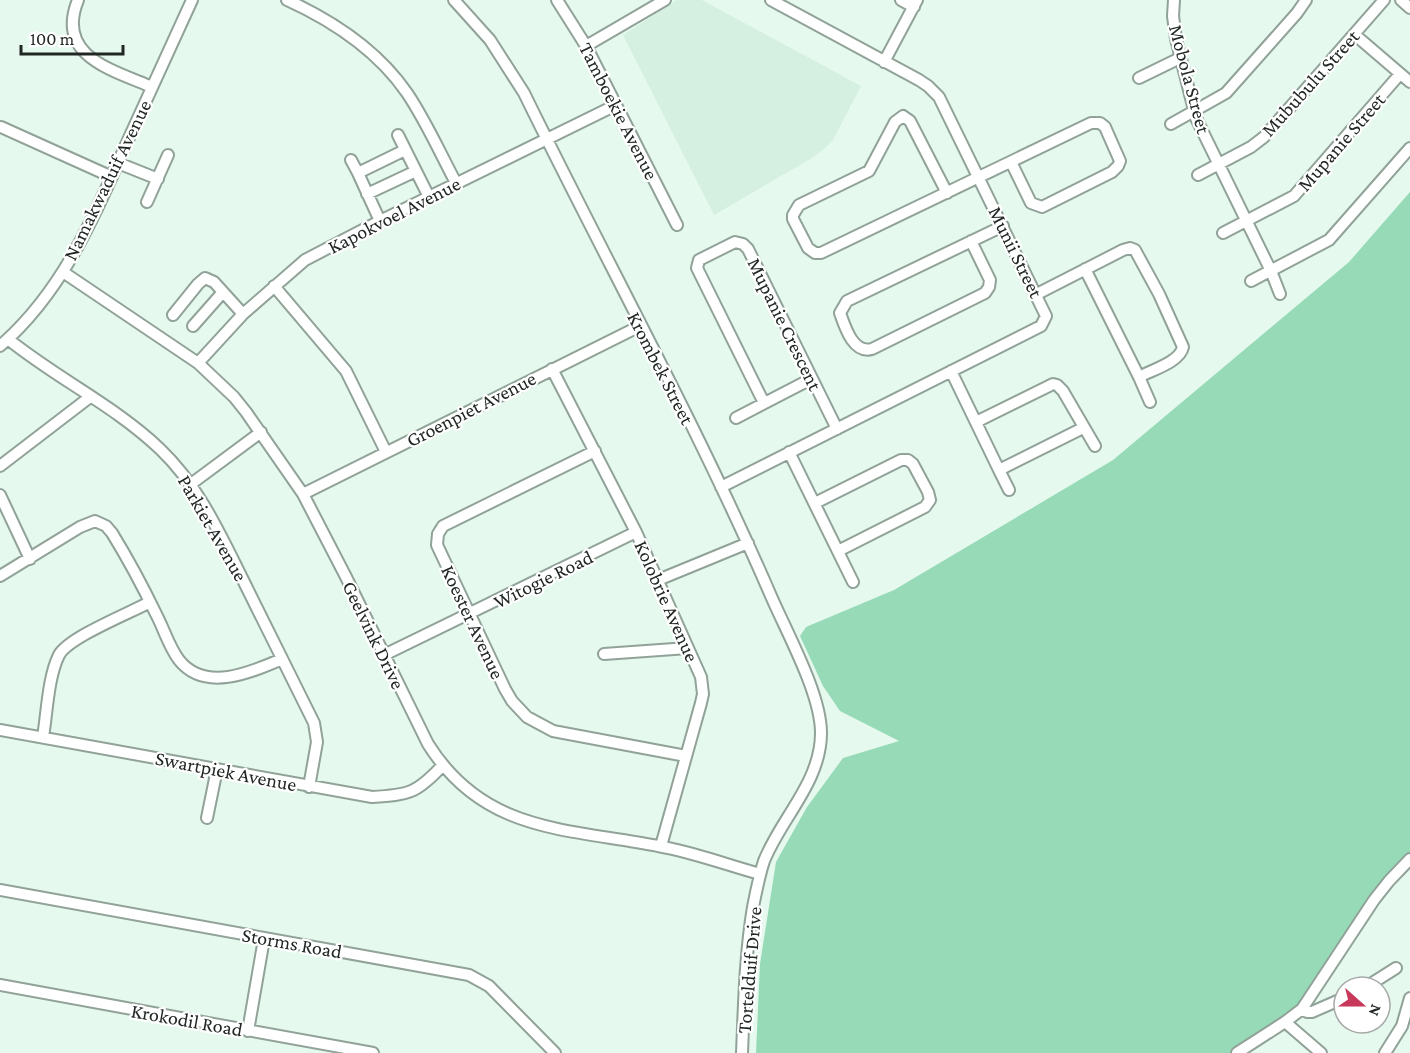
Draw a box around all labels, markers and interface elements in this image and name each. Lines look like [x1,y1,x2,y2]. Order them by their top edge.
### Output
scale bar [21,18,123,56]
street label: Mobola Street [1165,22,1215,136]
street label: Mububulu Street [1257,25,1364,141]
text: 100 m [30,29,75,49]
street label: Tamboekie Avenue [575,39,663,183]
street label: Mupanie Street [1293,88,1390,196]
street label: Namakwaduif Avenue [59,96,155,264]
street label: Kapokvoel Avenue [324,172,465,259]
street label: Munii Street [984,203,1048,302]
street label: Mupanie Crescent [742,254,827,395]
street label: Krombek Street [623,308,699,428]
street label: Groenpiet Avenue [402,367,540,452]
street label: Parkiet Avenue [174,471,252,585]
street label: Kolobrie Avenue [630,537,704,665]
street label: Witogie Road [490,545,597,613]
street label: Koester Avenue [437,562,509,683]
street label: Geelvink Drive [338,577,410,693]
street label: Swartpiek Avenue [153,747,299,796]
street label: Tortelduif Drive [732,905,766,1034]
street label: Storms Road [240,923,344,963]
north arrow [1332,975,1392,1035]
street label: Krokodil Road [130,999,245,1041]
text: N [1366,1002,1385,1018]

